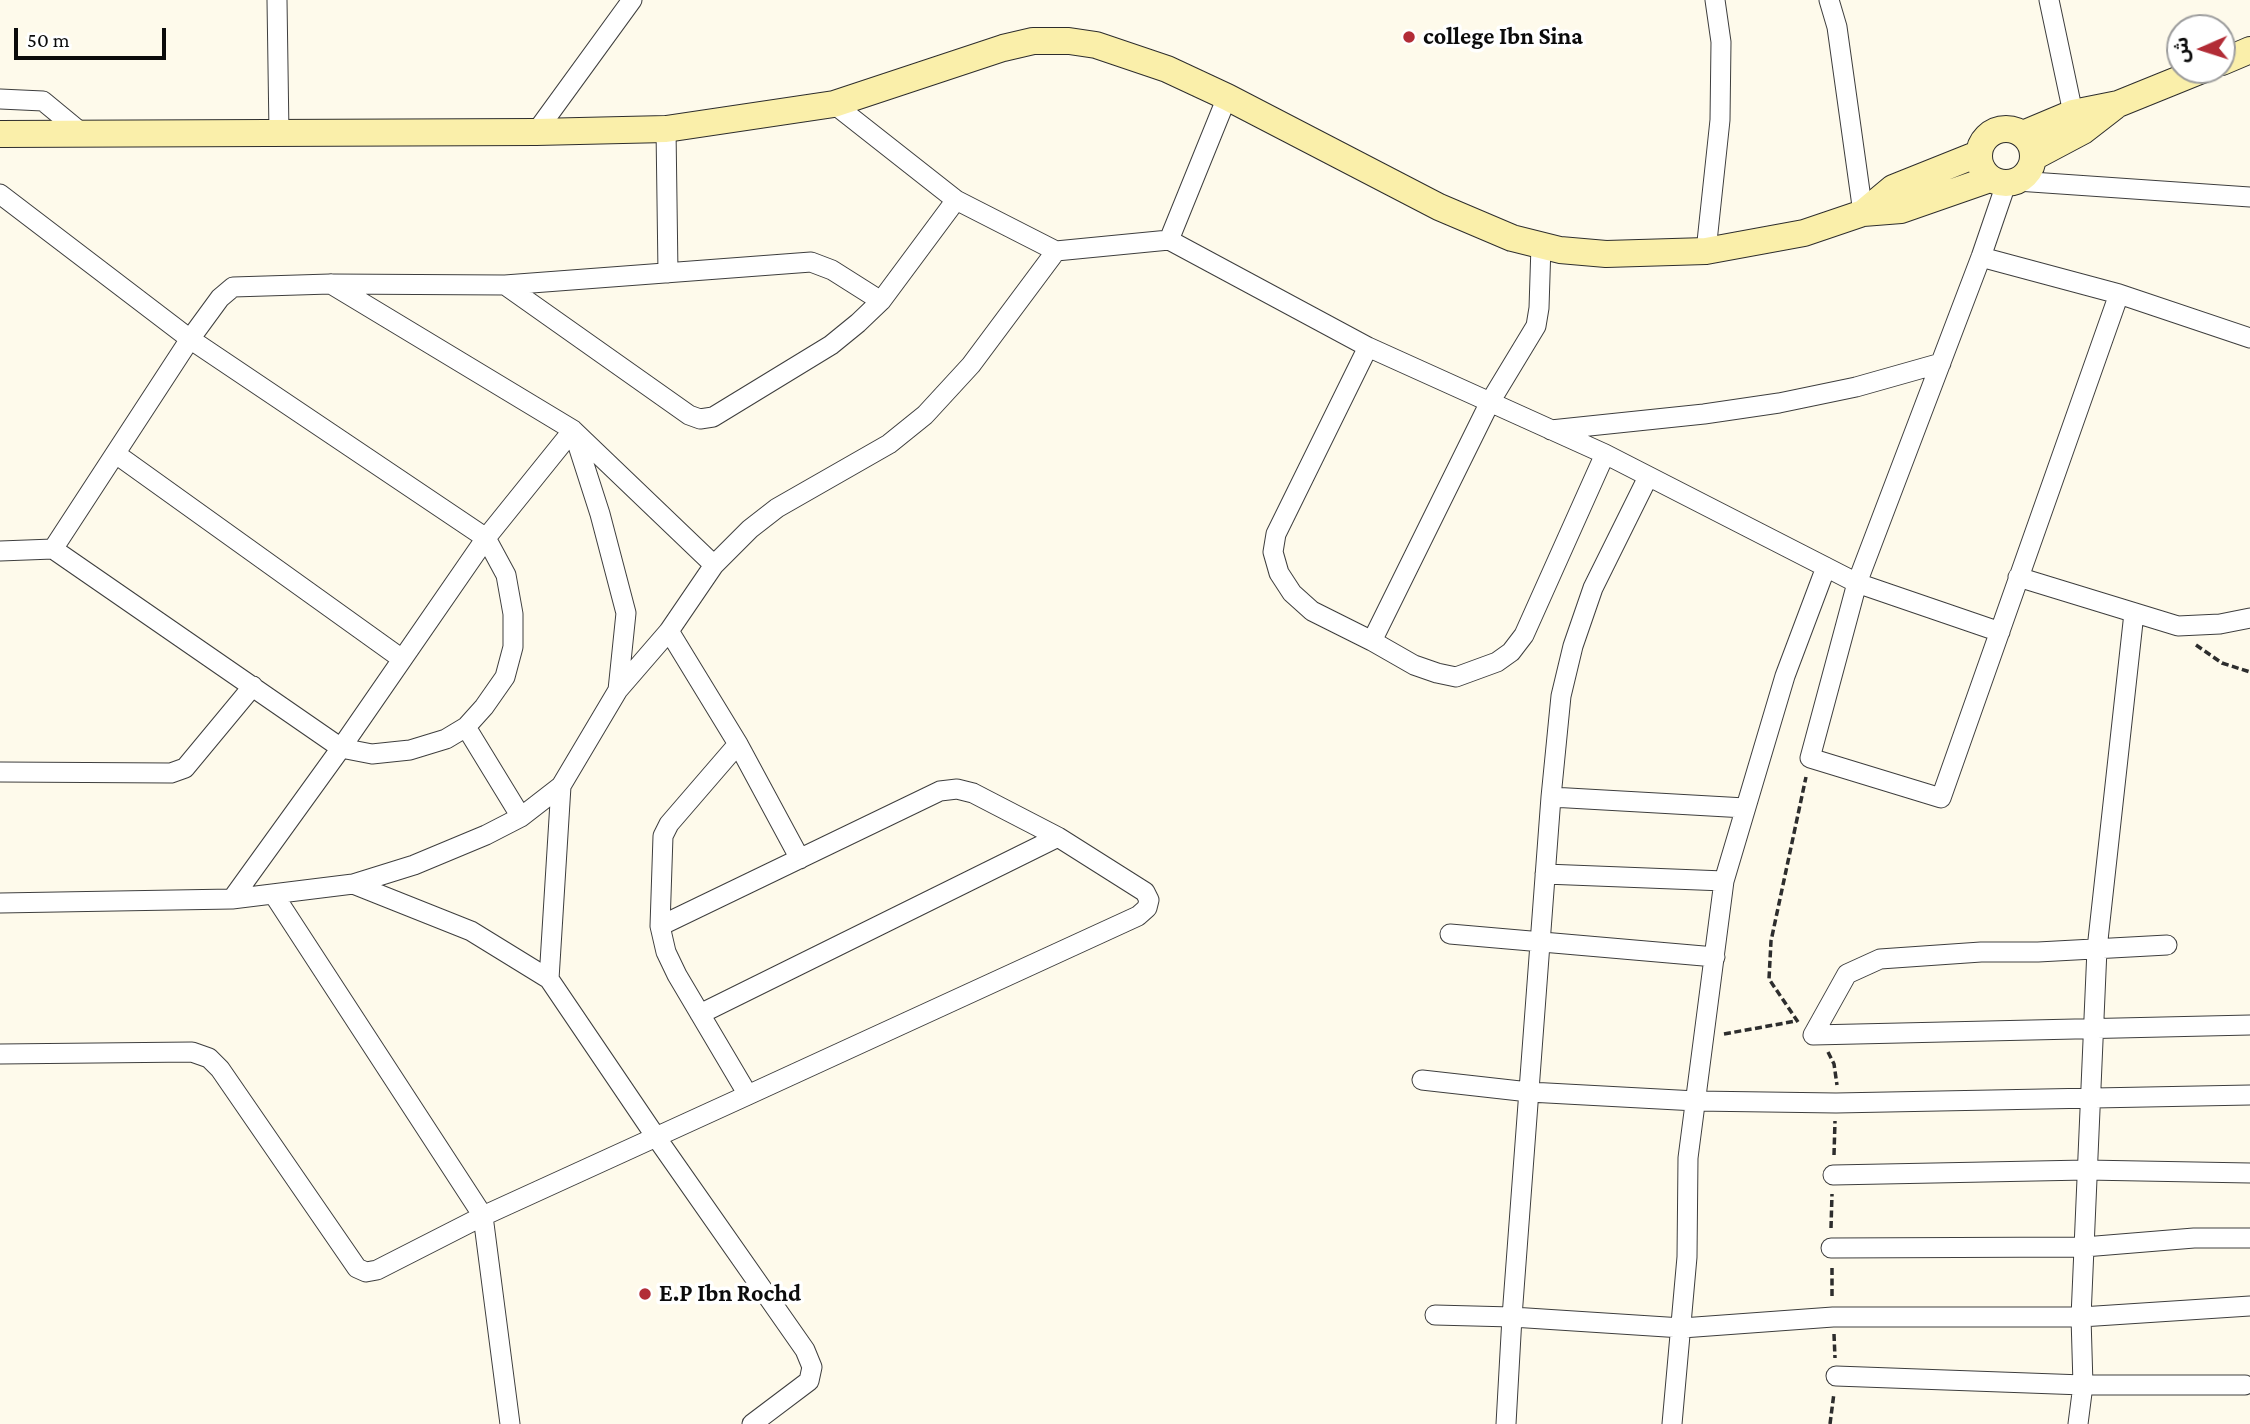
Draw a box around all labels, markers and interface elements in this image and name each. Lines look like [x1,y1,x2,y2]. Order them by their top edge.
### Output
scale bar [18,14,170,58]
north arrow [2166,14,2236,84]
place label: college Ibn Sina [1423,23,1583,51]
text: 50 m [27,28,70,52]
marker: college Ibn Sina [1401,29,1417,45]
text: ش [2170,36,2193,64]
place label: E.P Ibn Rochd [659,1280,801,1308]
marker: E.P Ibn Rochd [637,1286,653,1302]

